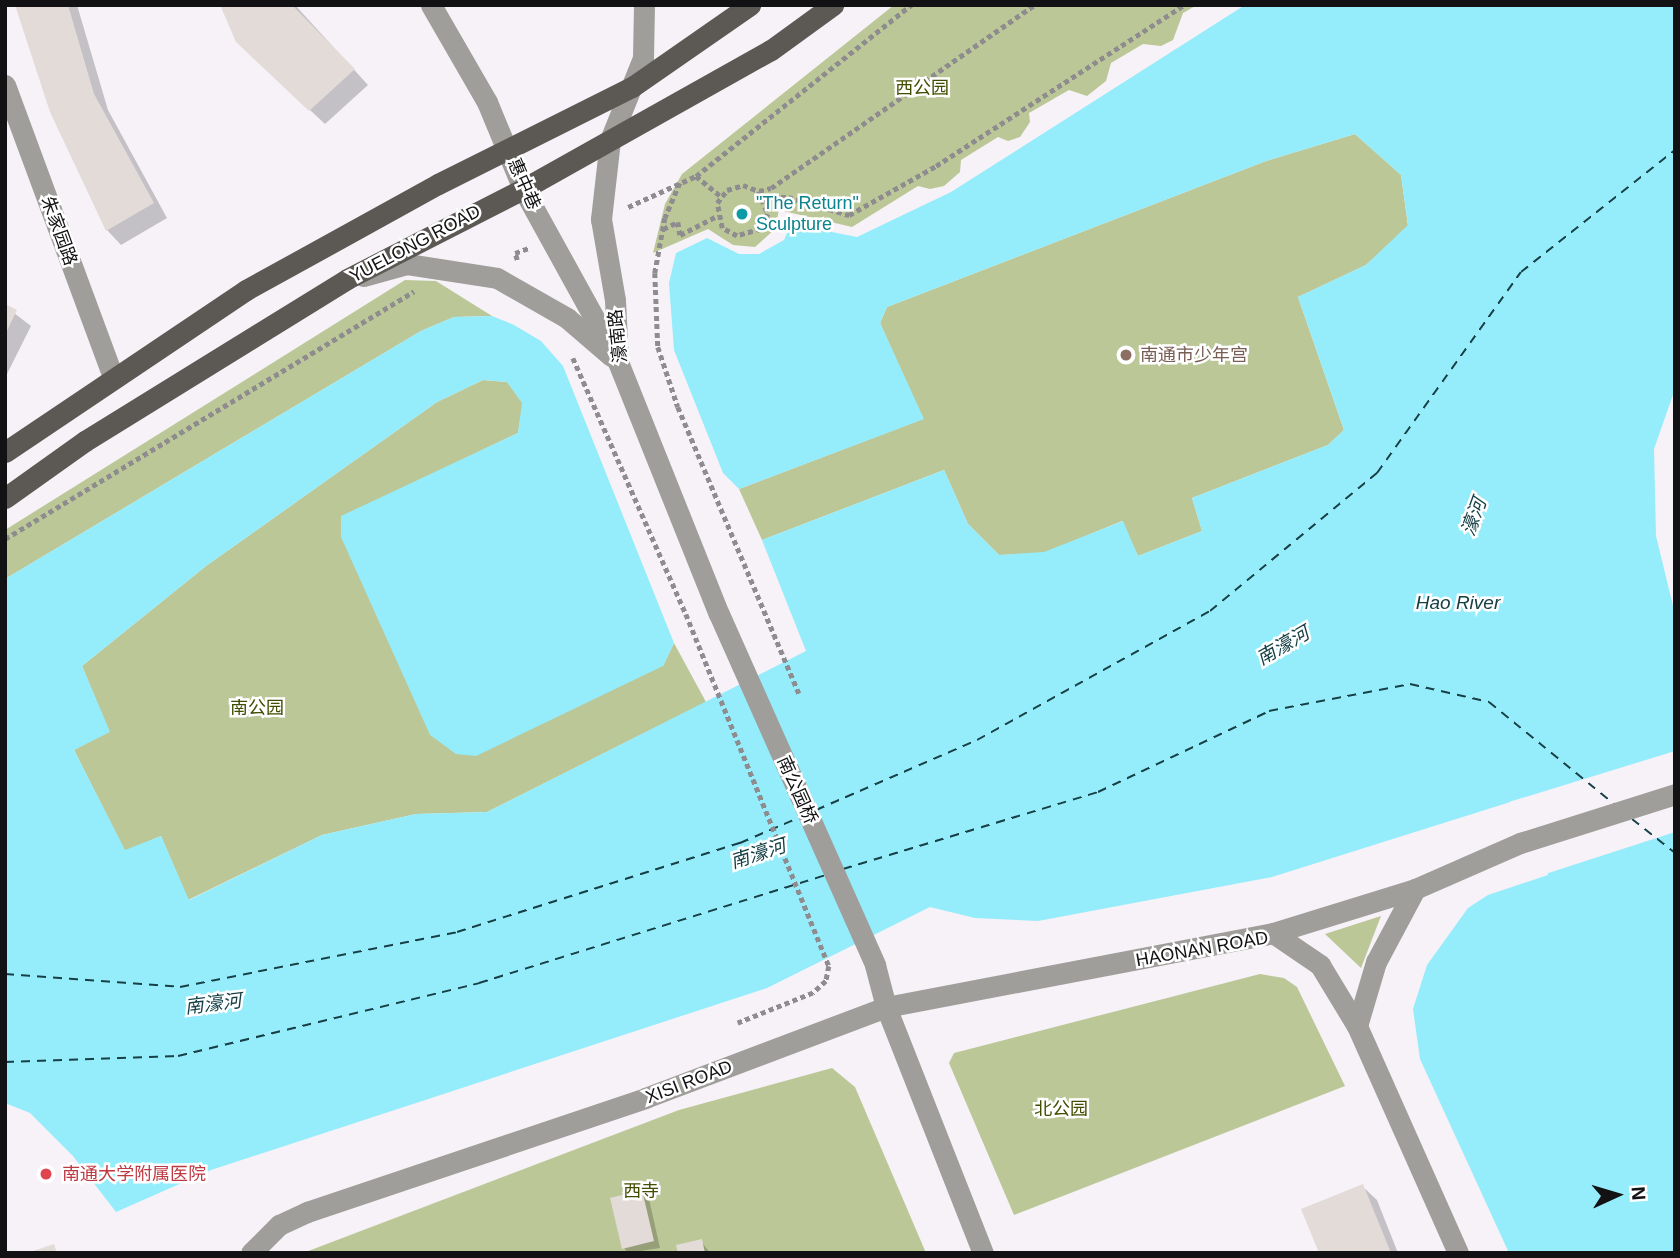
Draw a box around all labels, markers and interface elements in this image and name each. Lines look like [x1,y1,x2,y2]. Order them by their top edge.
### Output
park label: 西公园 [895,77,949,99]
street label: 惠中巷 [503,155,545,213]
street label: 朱家园路 [37,193,81,269]
place label: "The Return" Sculpture [756,193,859,235]
street label: YUELONG ROAD [346,200,484,288]
marker: "The Return" Sculpture [734,206,750,222]
street label: 濠南路 [604,308,632,364]
place label: 南通市少年宫 [1140,344,1248,366]
marker: 南通市少年宫 [1118,347,1134,363]
water label: 濠河 [1457,495,1491,539]
water label: Hao River [1416,592,1500,614]
water label: 南濠河 [1253,622,1313,670]
park label: 南公园 [230,697,284,719]
street label: 南公园桥 [772,753,822,827]
water label: 南濠河 [727,834,789,874]
street label: HAONAN ROAD [1134,927,1270,971]
water label: 南濠河 [183,989,243,1019]
street label: XISI ROAD [643,1056,735,1108]
park label: 北公园 [1034,1098,1088,1120]
north arrow [1582,1160,1652,1230]
place label: 南通大学附属医院 [62,1163,206,1185]
marker: 南通大学附属医院 [36,1164,56,1184]
park label: 西寺 [623,1180,659,1202]
text: N [1627,1186,1649,1201]

